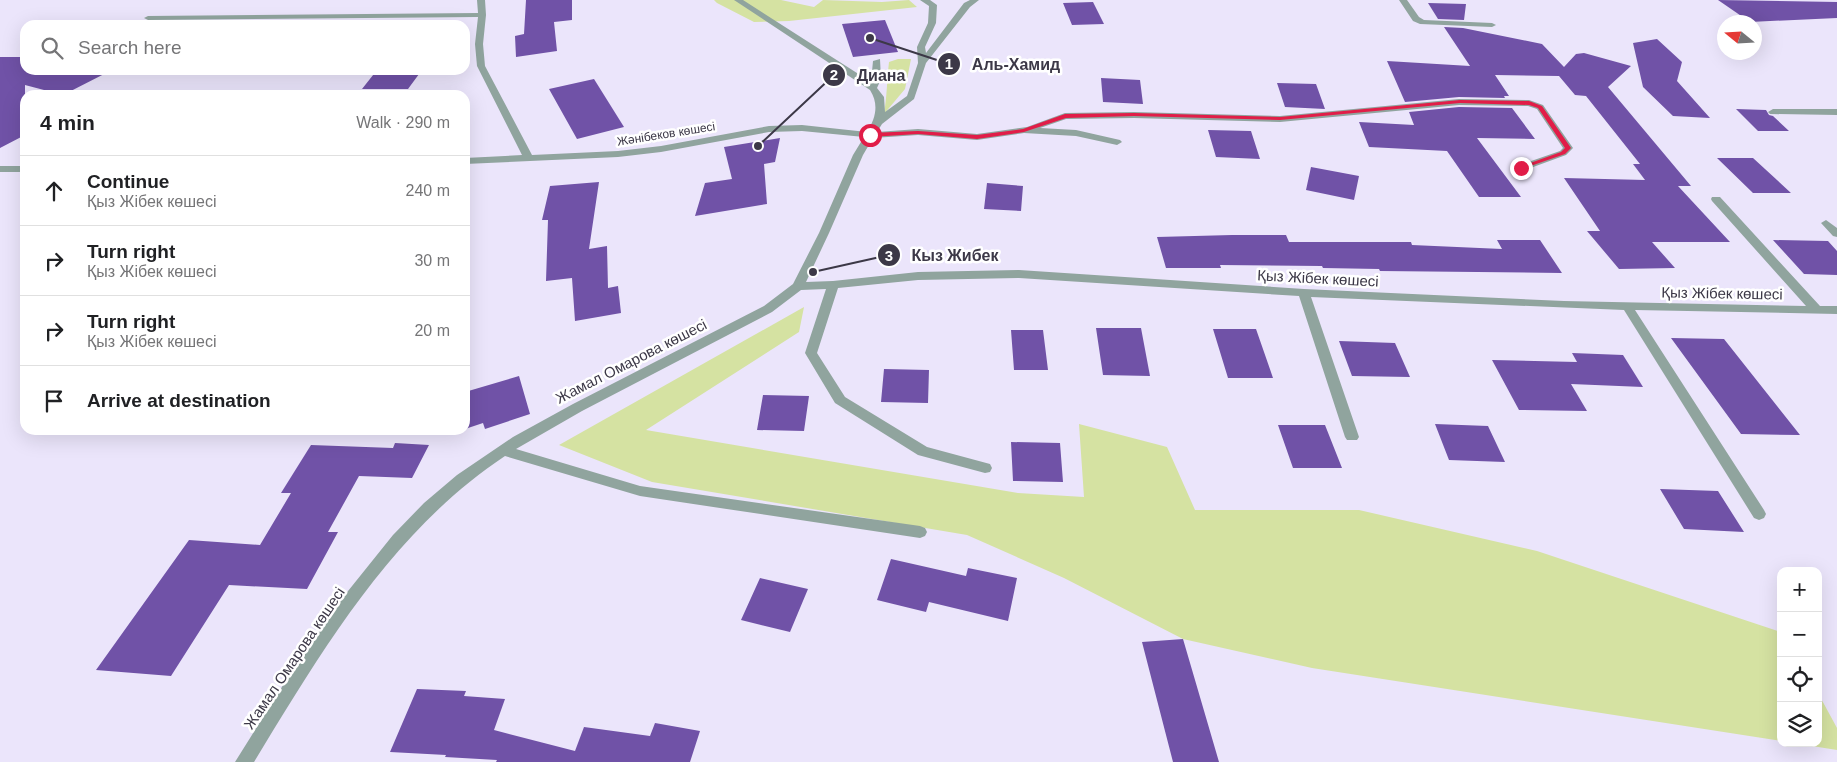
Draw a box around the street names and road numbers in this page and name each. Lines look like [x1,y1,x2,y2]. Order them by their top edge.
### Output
street label: Жәнібеков көшесі [616,119,716,149]
street label: Қыз Жібек көшесі [1257,266,1379,290]
street label: Қыз Жібек көшесі [1661,283,1783,303]
street label: Жамал Омарова көшесі [553,315,709,407]
street label: Жамал Омарова көшесі [240,584,348,732]

